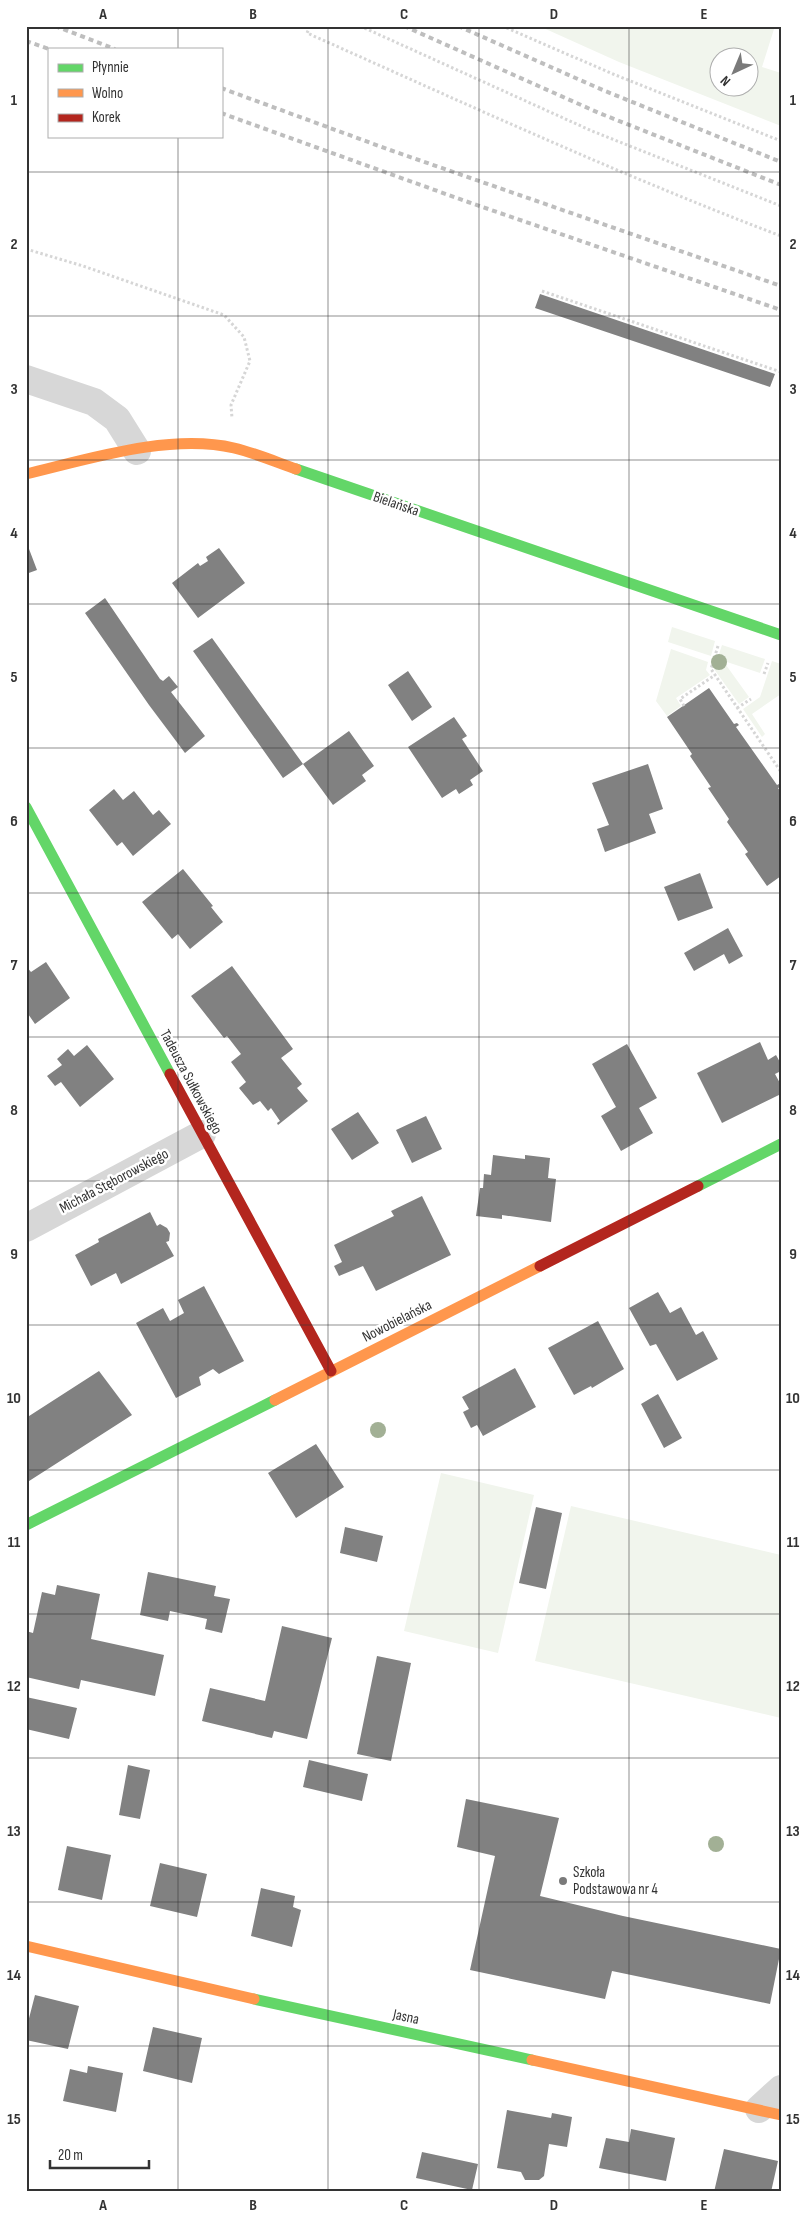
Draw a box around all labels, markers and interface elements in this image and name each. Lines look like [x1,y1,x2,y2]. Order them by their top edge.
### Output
text: A [98,5,107,24]
text: B [249,5,257,24]
text: C [400,5,408,24]
text: D [550,5,558,24]
text: E [701,5,708,24]
legend [48,48,222,138]
north arrow [710,48,760,98]
text: Płynnie [92,58,129,77]
text: N [717,72,734,90]
text: Wolno [92,84,123,103]
text: 1 [11,91,18,110]
text: 1 [790,91,797,110]
text: Korek [92,108,121,127]
text: 2 [10,235,18,254]
text: 2 [789,235,797,254]
text: 3 [10,380,18,399]
text: 3 [789,380,797,399]
street label: Bielańska [371,487,422,521]
text: 4 [10,524,18,543]
text: 4 [789,524,797,543]
text: 5 [10,668,18,687]
text: 5 [789,668,797,687]
text: 6 [10,812,18,831]
text: 6 [789,812,797,831]
text: 7 [11,956,18,975]
text: 7 [790,956,797,975]
street label: Tadeusza Sułkowskiego [155,1026,227,1138]
text: 8 [10,1101,18,1120]
text: 8 [789,1101,797,1120]
street label: Michała Stęborowskiego [56,1144,172,1218]
text: 9 [10,1245,18,1264]
text: 9 [789,1245,797,1264]
street label: Nowobielańska [359,1295,435,1347]
text: 10 [7,1389,21,1408]
text: 10 [786,1389,800,1408]
text: 11 [8,1533,21,1552]
text: 11 [787,1533,800,1552]
text: 12 [7,1677,21,1696]
text: 12 [786,1677,800,1696]
text: 13 [7,1822,21,1841]
text: 13 [786,1822,800,1841]
place label: Szkoła Podstawowa nr 4 [573,1863,658,1899]
marker: Szkoła Podstawowa nr 4 [557,1875,569,1887]
text: 14 [7,1966,21,1985]
text: 14 [786,1966,800,1985]
street label: Jasna [390,2005,421,2029]
text: 15 [7,2110,21,2129]
text: 15 [786,2110,800,2129]
scale bar [50,2138,149,2170]
text: 20 m [58,2146,83,2165]
text: A [98,2196,107,2215]
text: B [249,2196,257,2215]
text: C [400,2196,408,2215]
text: D [550,2196,558,2215]
text: E [701,2196,708,2215]

